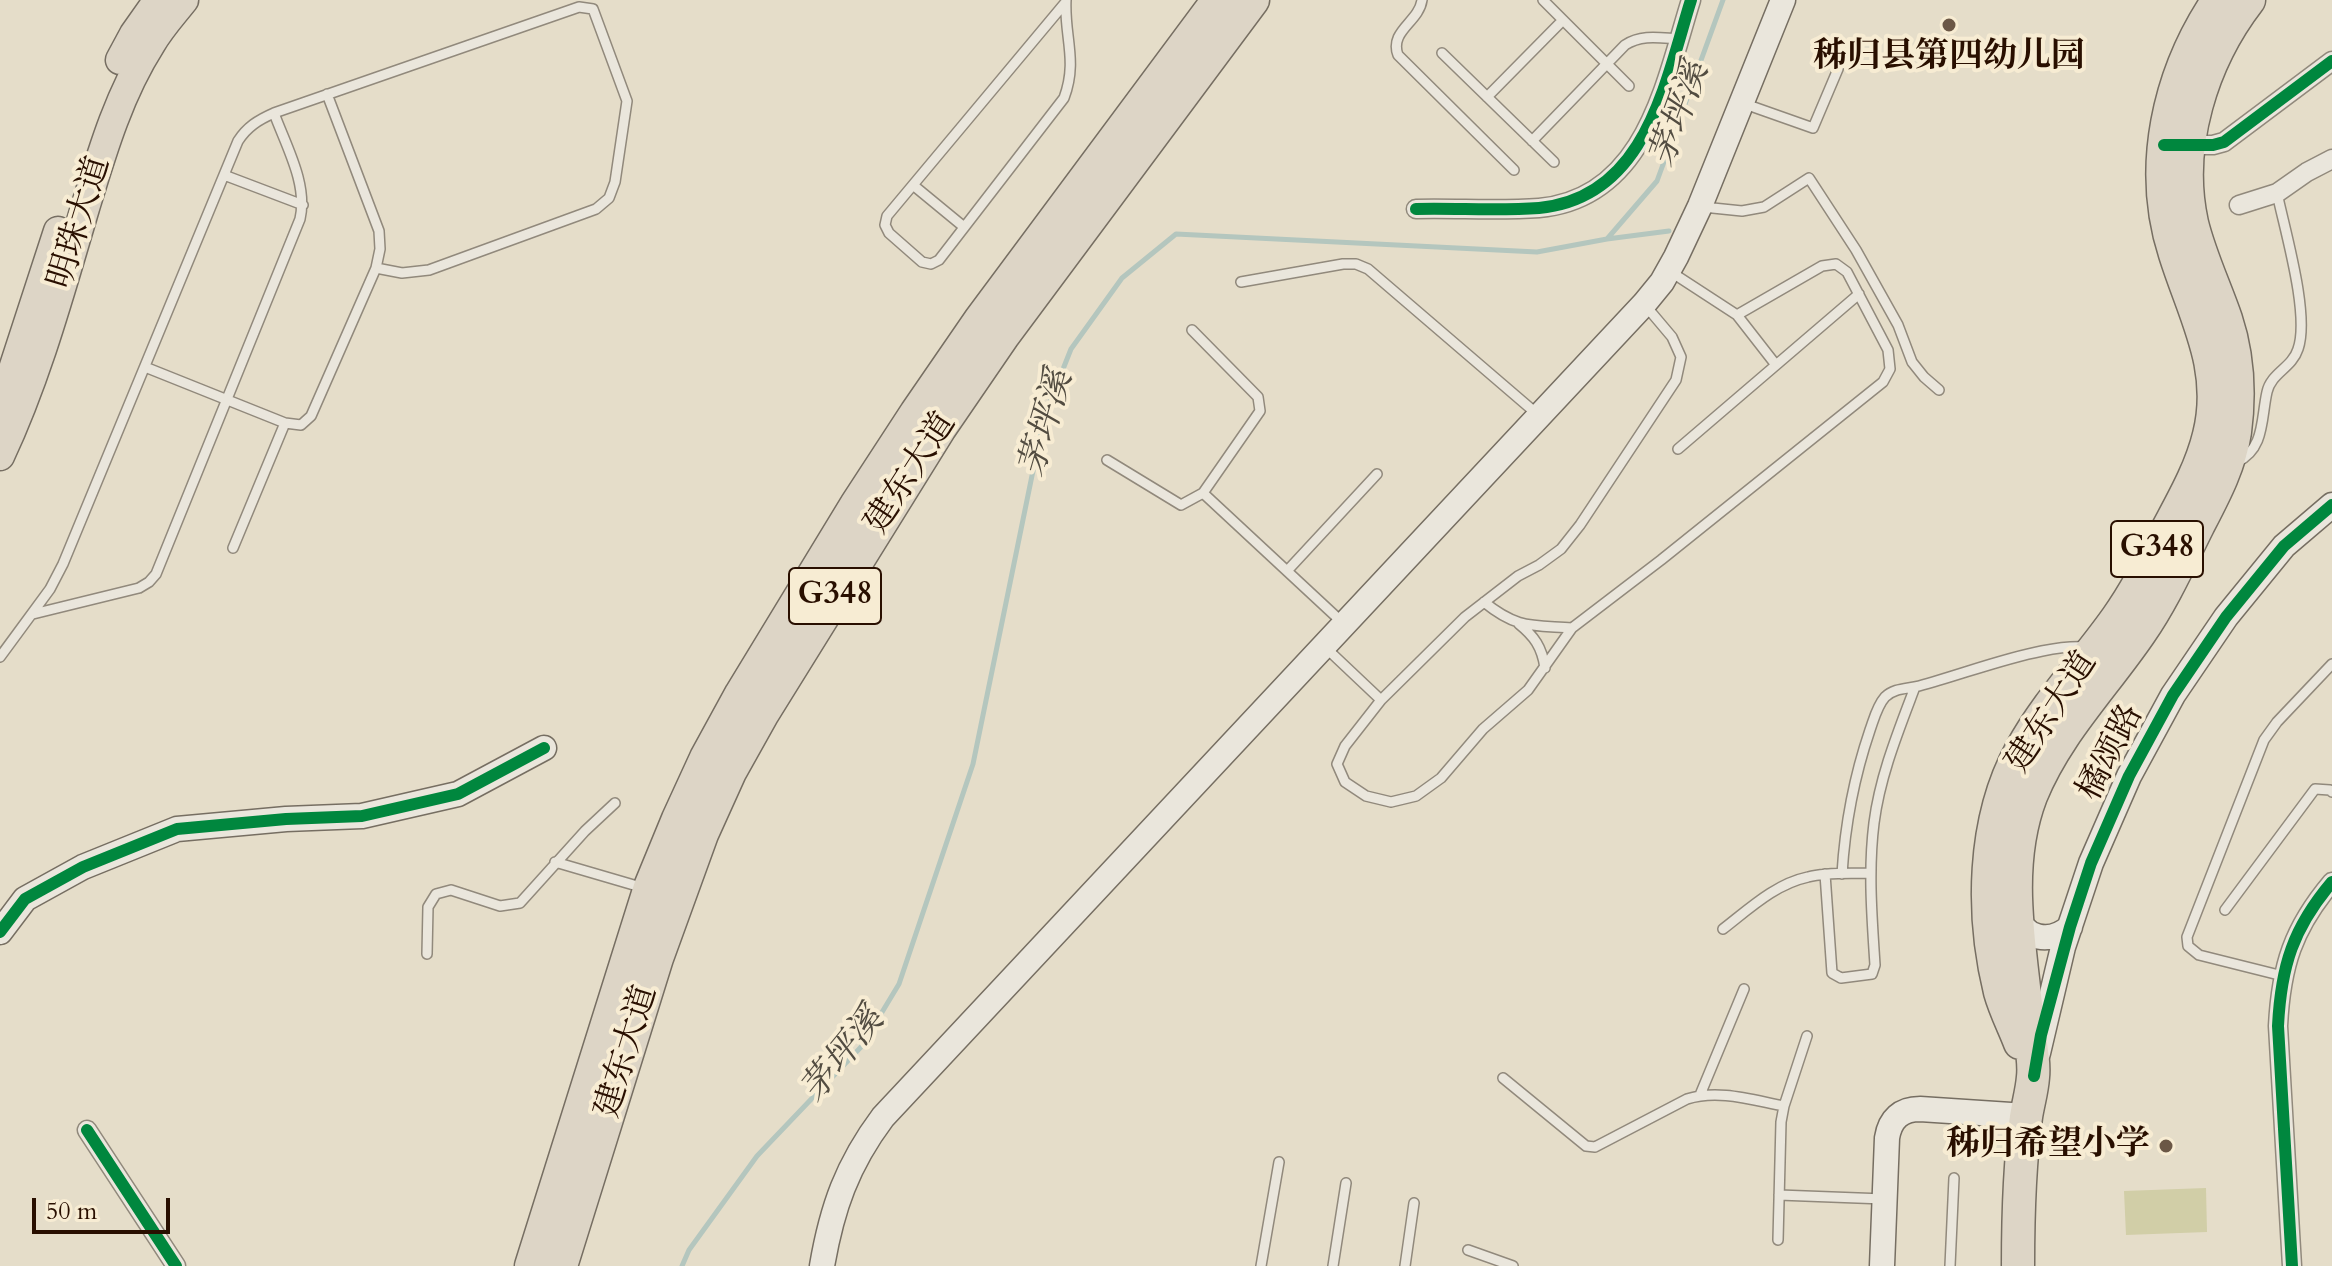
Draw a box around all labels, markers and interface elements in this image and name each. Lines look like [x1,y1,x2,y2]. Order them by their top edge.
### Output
marker: 秭归县第四幼儿园 [1940,16,1958,34]
place label: 秭归县第四幼儿园 [1813,38,2085,78]
water label: 茅坪溪 [1642,57,1720,173]
street label: 明珠大道 [42,152,120,294]
water label: 茅坪溪 [1012,366,1084,482]
street label: 建东大道 [858,406,966,542]
road number: G348 [2111,521,2203,577]
road number: G348 [789,568,881,624]
street label: 建东大道 [1999,645,2107,781]
street label: 橘颂路 [2071,698,2153,808]
street label: 建东大道 [589,981,667,1123]
water label: 茅坪溪 [793,1000,895,1112]
place label: 秭归希望小学 [1946,1126,2150,1166]
marker: 秭归希望小学 [2157,1137,2175,1155]
scale bar [36,1182,174,1232]
text: 50 m [46,1195,97,1228]

